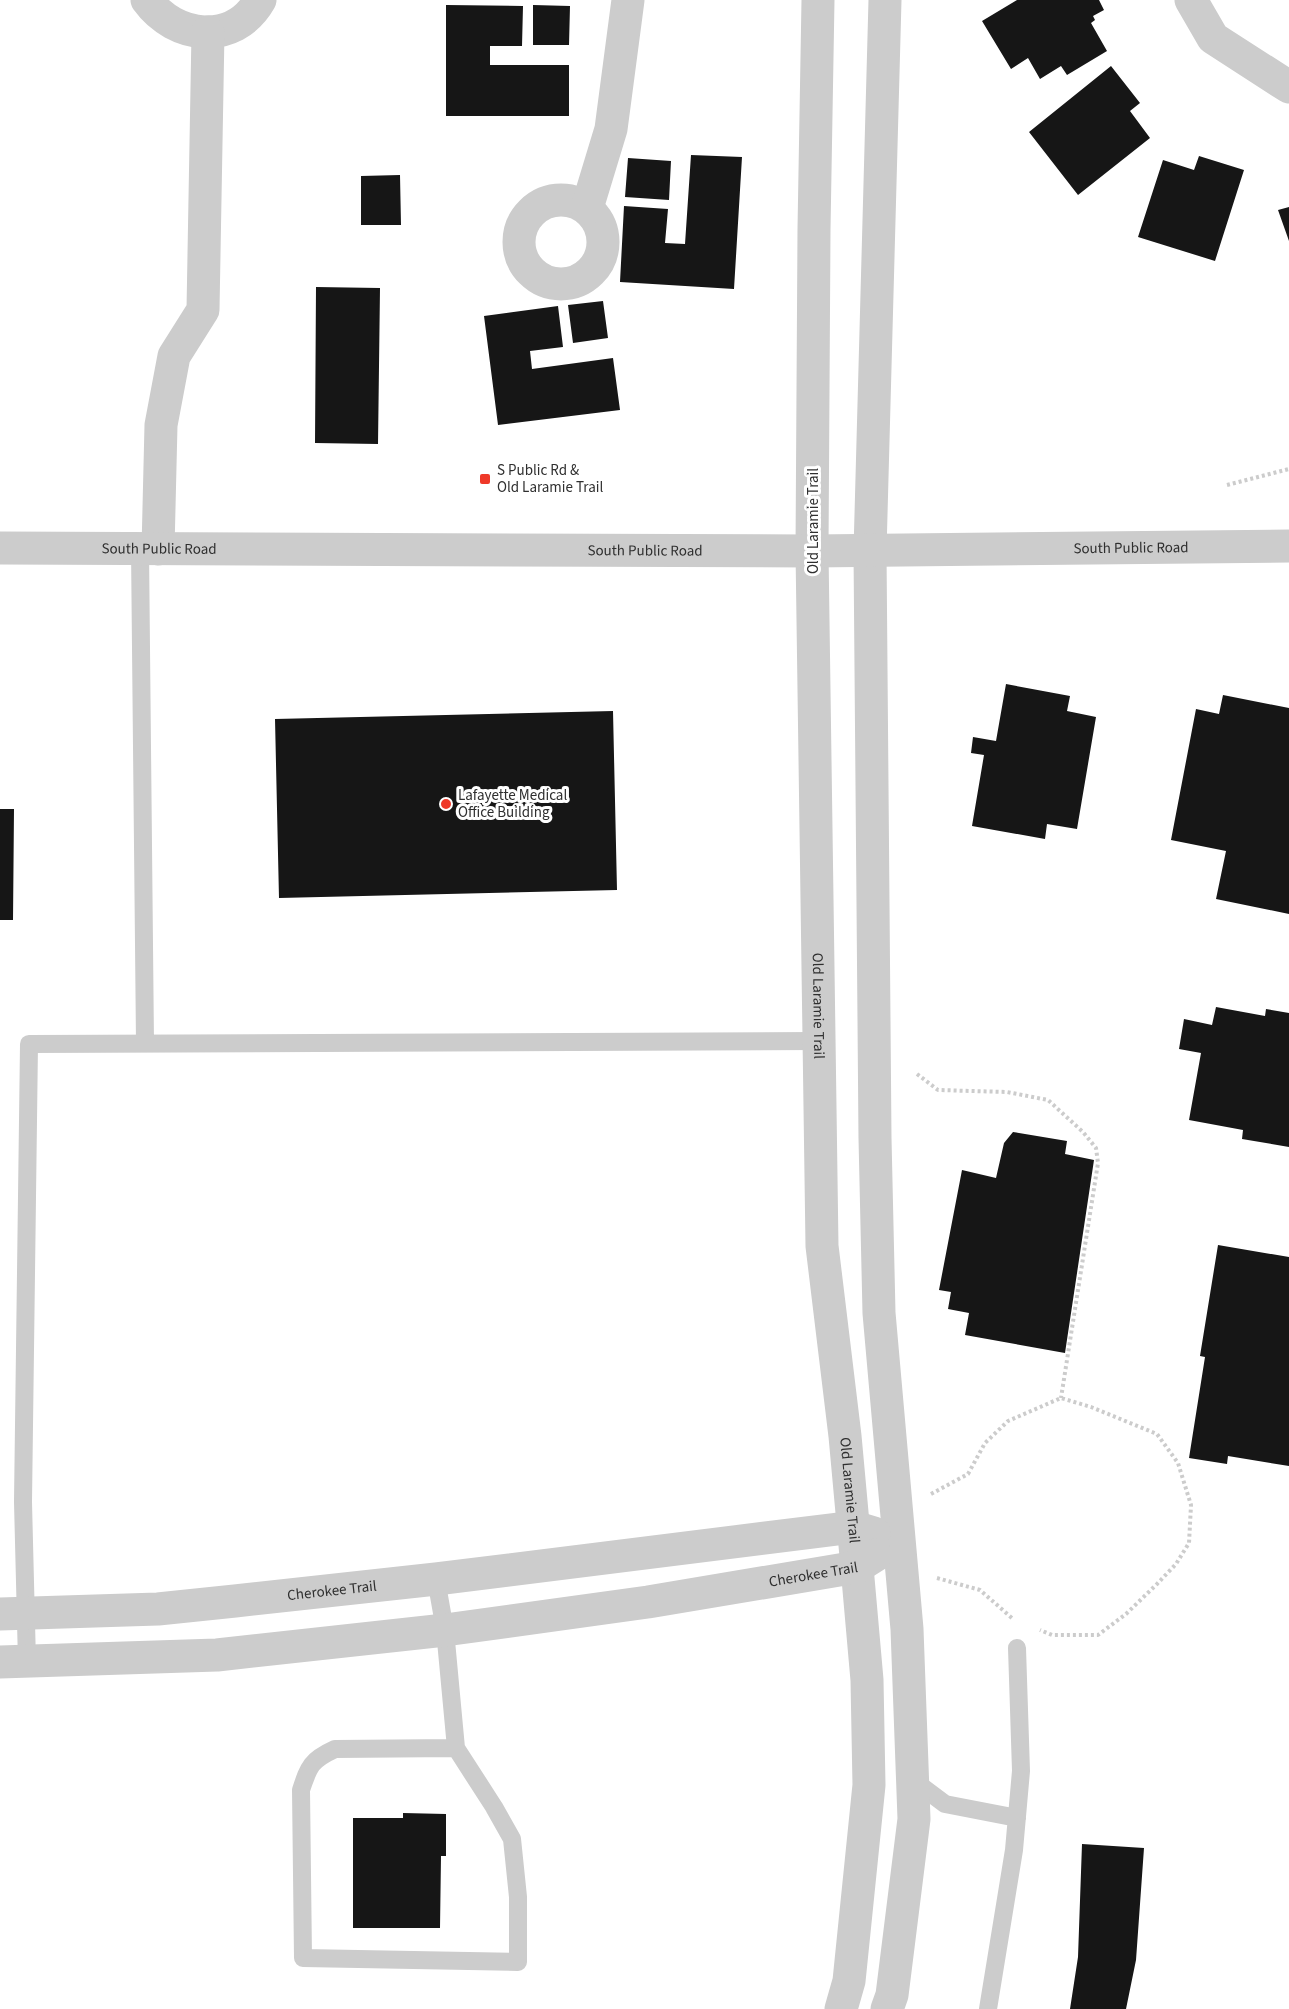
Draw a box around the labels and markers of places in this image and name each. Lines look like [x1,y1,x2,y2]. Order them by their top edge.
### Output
place label: S Public Rd & Old Laramie Trail [497,460,603,498]
marker: S Public Rd & Old Laramie Trail [478,472,492,486]
place label: Lafayette Medical Office Building [458,785,567,823]
marker: Lafayette Medical Office Building [439,797,453,811]

